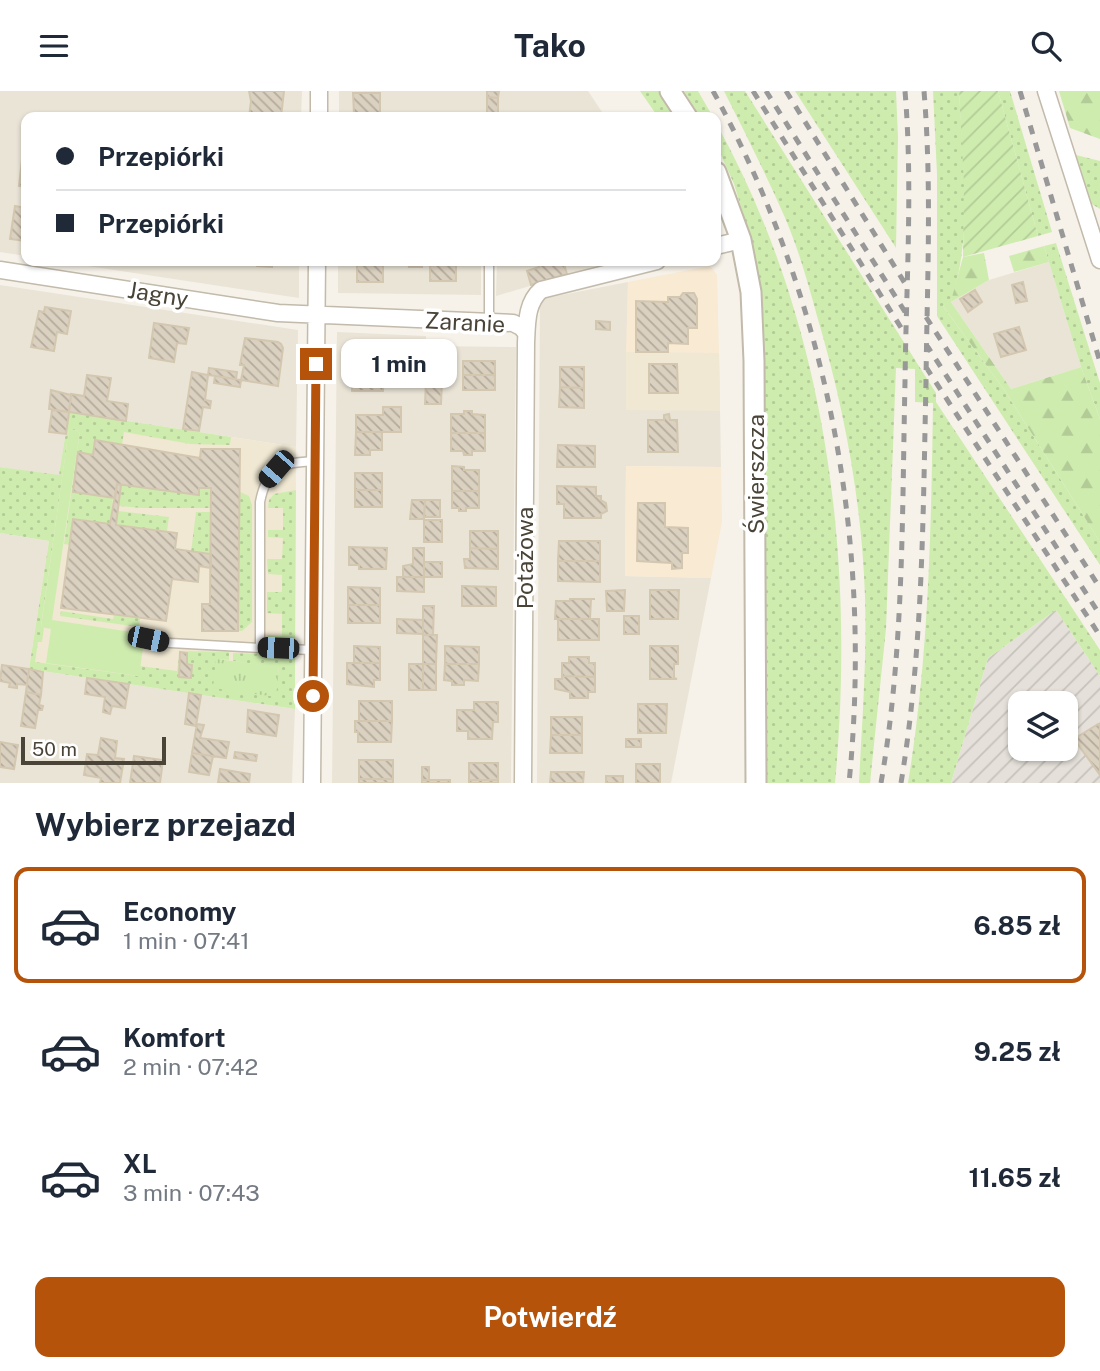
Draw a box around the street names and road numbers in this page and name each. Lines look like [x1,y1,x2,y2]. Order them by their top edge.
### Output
street label: Jagny [126,276,190,312]
street label: Zaranie [424,306,506,338]
street label: Świerszcza [742,414,769,534]
street label: Potażowa [511,507,538,609]

